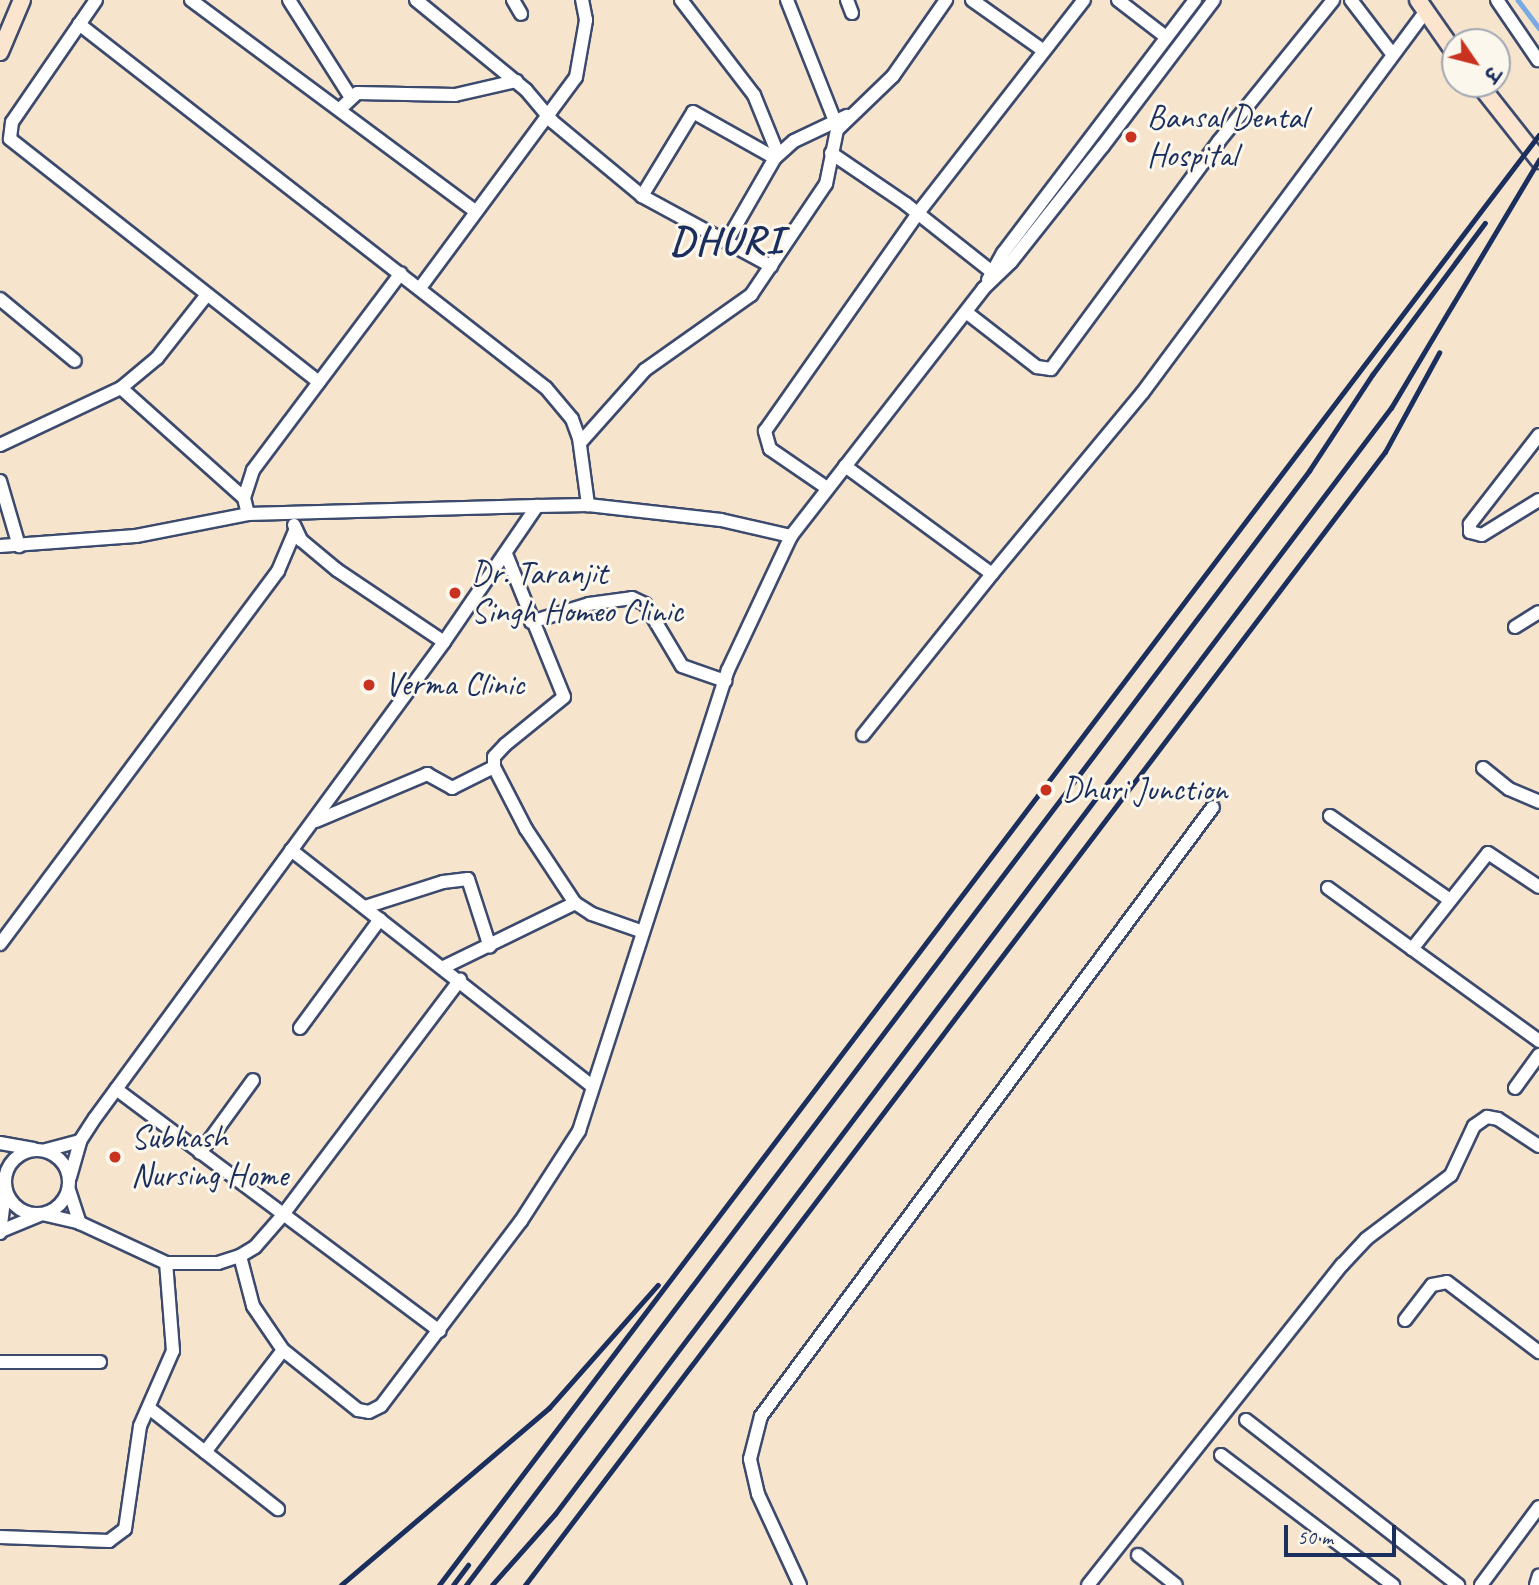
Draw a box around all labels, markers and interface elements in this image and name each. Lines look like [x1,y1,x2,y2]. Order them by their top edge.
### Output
north arrow [1441,28,1511,98]
text: उ [1478,62,1505,86]
place label: Bansal Dental Hospital [1147,98,1306,176]
marker: Bansal Dental Hospital [1121,127,1141,147]
district label: DHURI [672,216,782,264]
place label: Dr. Taranjit Singh Homeo Clinic [471,554,683,632]
marker: Dr. Taranjit Singh Homeo Clinic [445,583,465,603]
place label: Verma Clinic [385,665,525,705]
marker: Verma Clinic [359,675,379,695]
place label: Dhuri Junction [1062,770,1227,810]
marker: Dhuri Junction [1036,780,1056,800]
place label: Subhash Nursing Home [131,1118,286,1196]
marker: Subhash Nursing Home [105,1147,125,1167]
scale bar [1287,1512,1399,1556]
text: 50 m [1297,1524,1333,1550]

